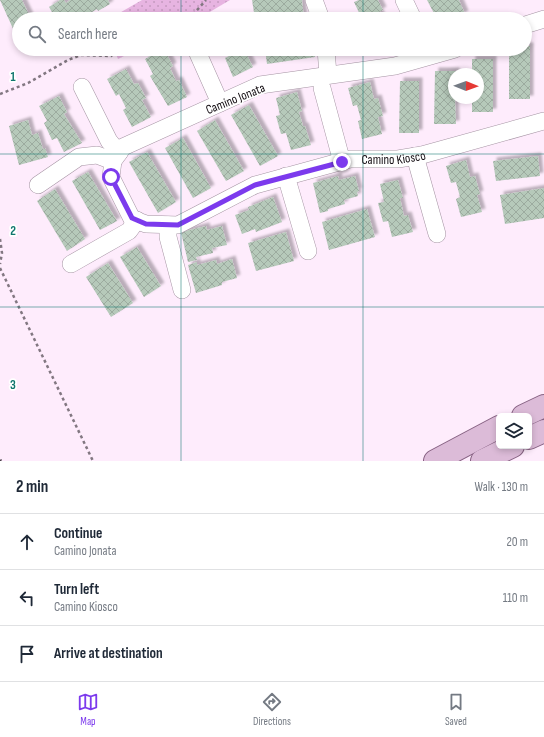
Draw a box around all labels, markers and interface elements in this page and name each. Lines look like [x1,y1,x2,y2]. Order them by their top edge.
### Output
search box [12,12,532,56]
icon: search [26,23,48,45]
text: Search here [58,25,118,44]
north arrow [448,68,484,104]
text: 1 [10,69,16,85]
street label: Camino Jonata [203,80,267,118]
street label: Camino Kiosco [362,147,427,168]
route end [333,153,351,171]
route start [102,168,120,186]
text: 2 [10,223,16,239]
text: 3 [10,377,16,393]
map controls [496,413,532,449]
button: layers [496,413,532,449]
text: 2 min [16,477,48,497]
text: Walk · 130 m [475,479,528,495]
text: Continue [54,524,103,543]
icon: ahead [16,531,38,553]
text: 20 m [506,534,528,550]
text: Camino Jonata [54,543,116,559]
text: Turn left [54,580,99,599]
icon: left [16,587,38,609]
text: 110 m [503,590,528,606]
text: Camino Kiosco [54,599,118,615]
icon: arrive [16,643,38,665]
text: Arrive at destination [54,644,163,663]
tab: Map [77,691,99,728]
tab: Directions [253,691,291,728]
tab: Saved [445,691,467,728]

